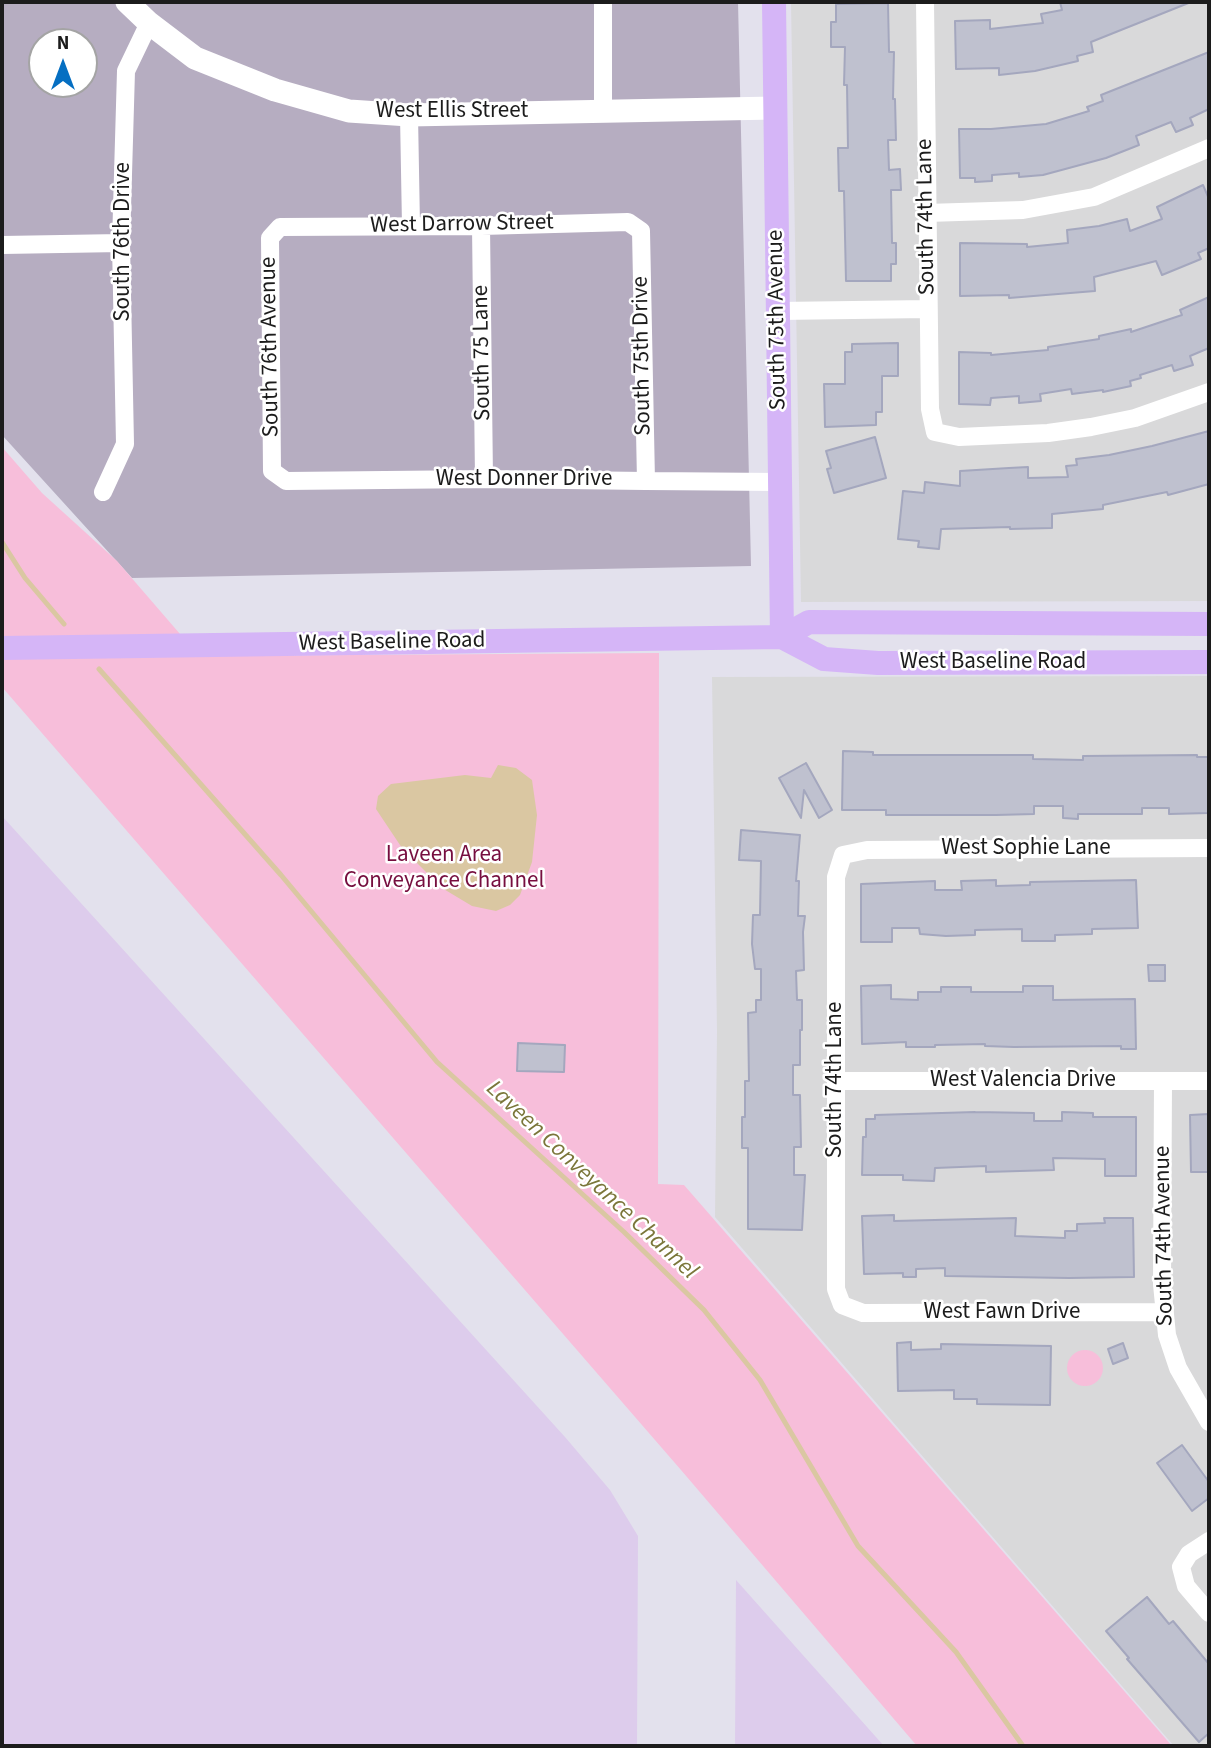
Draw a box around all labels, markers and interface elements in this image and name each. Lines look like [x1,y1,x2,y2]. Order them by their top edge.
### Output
north arrow [28,28,98,98]
text: N [57,30,69,57]
street label: West Ellis Street [376,98,528,126]
street label: South 74th Lane [912,138,942,296]
street label: South 76th Drive [110,162,138,322]
street label: West Darrow Street [370,210,554,240]
street label: South 75th Avenue [763,229,793,411]
street label: South 76th Avenue [256,256,286,438]
street label: South 75th Drive [628,276,658,436]
street label: South 75 Lane [468,285,498,421]
street label: West Donner Drive [436,466,612,494]
street label: West Baseline Road [298,628,486,658]
street label: West Baseline Road [900,649,1086,677]
street label: West Sophie Lane [941,835,1111,863]
park label: Laveen Area Conveyance Channel [344,842,544,896]
street label: South 74th Lane [822,1002,850,1158]
street label: West Valencia Drive [930,1067,1116,1095]
water label: Laveen Conveyance Channel [479,1075,703,1287]
street label: South 74th Avenue [1150,1145,1180,1327]
street label: West Fawn Drive [924,1299,1080,1327]

